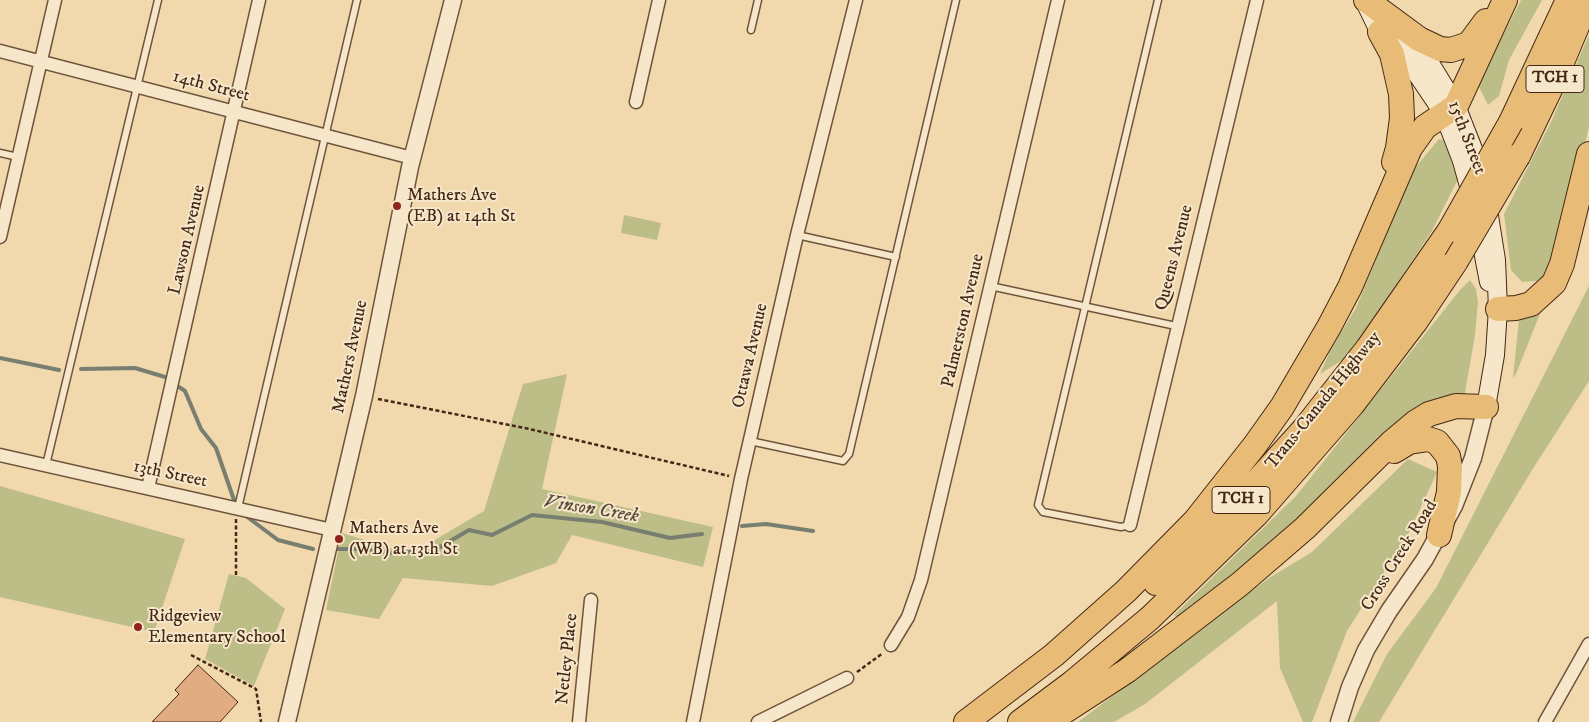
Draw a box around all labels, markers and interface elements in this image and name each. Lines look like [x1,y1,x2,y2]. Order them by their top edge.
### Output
street label: 14th Street [170,66,252,108]
road number: TCH 1 [1526,66,1584,92]
street label: 15th Street [1442,98,1490,178]
street label: Lawson Avenue [165,183,211,297]
place label: Mathers Ave (EB) at 14th St [407,185,516,228]
marker: Mathers Ave (EB) at 14th St [391,200,403,212]
street label: Queens Avenue [1151,203,1199,313]
street label: Palmerston Avenue [938,252,990,390]
street label: Mathers Avenue [328,298,374,416]
street label: Ottawa Avenue [728,302,774,410]
street label: Trans-Canada Highway [1262,328,1386,474]
street label: 13th Street [131,457,209,493]
road number: TCH 1 [1212,486,1270,514]
water label: Vinson Creek [542,491,640,529]
street label: Cross Creek Road [1357,497,1443,615]
place label: Mathers Ave (WB) at 13th St [349,518,458,560]
marker: Mathers Ave (WB) at 13th St [333,533,345,545]
place label: Ridgeview Elementary School [148,606,286,649]
street label: Netley Place [552,612,584,706]
marker: Ridgeview Elementary School [132,621,144,633]

